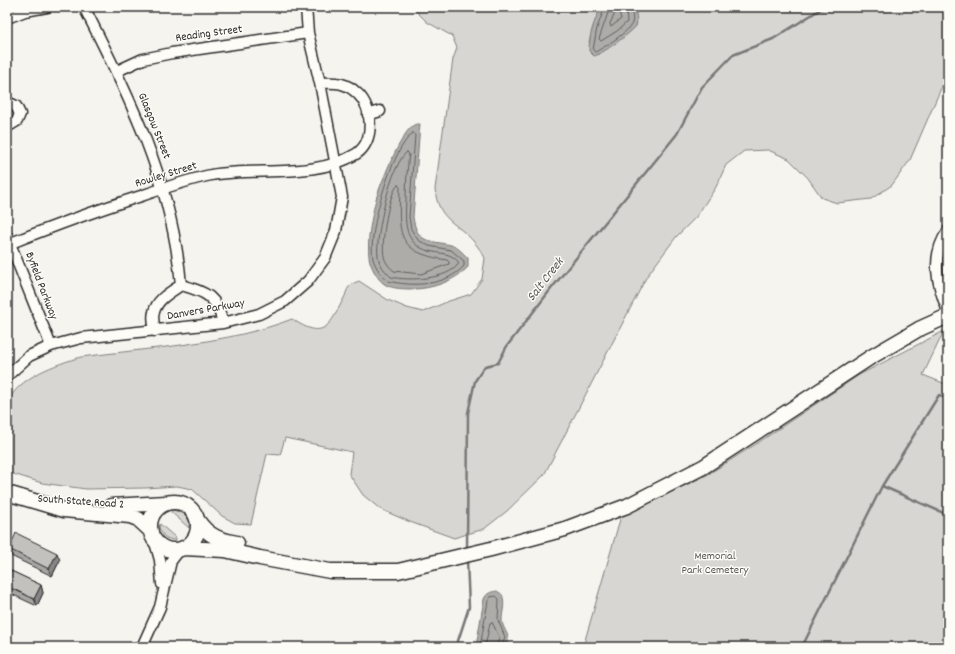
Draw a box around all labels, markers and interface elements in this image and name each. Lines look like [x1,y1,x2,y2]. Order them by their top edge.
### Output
street label: Reading Street [174,21,244,47]
street label: Glasgow Street [133,90,175,162]
street label: Rowley Street [133,157,200,192]
street label: Byfield Parkway [20,250,62,323]
water label: Salt Creek [523,253,570,306]
street label: Danvers Parkway [166,295,247,325]
street label: South State Road 2 [37,490,125,514]
park label: Memorial Park Cemetery [682,548,750,579]

